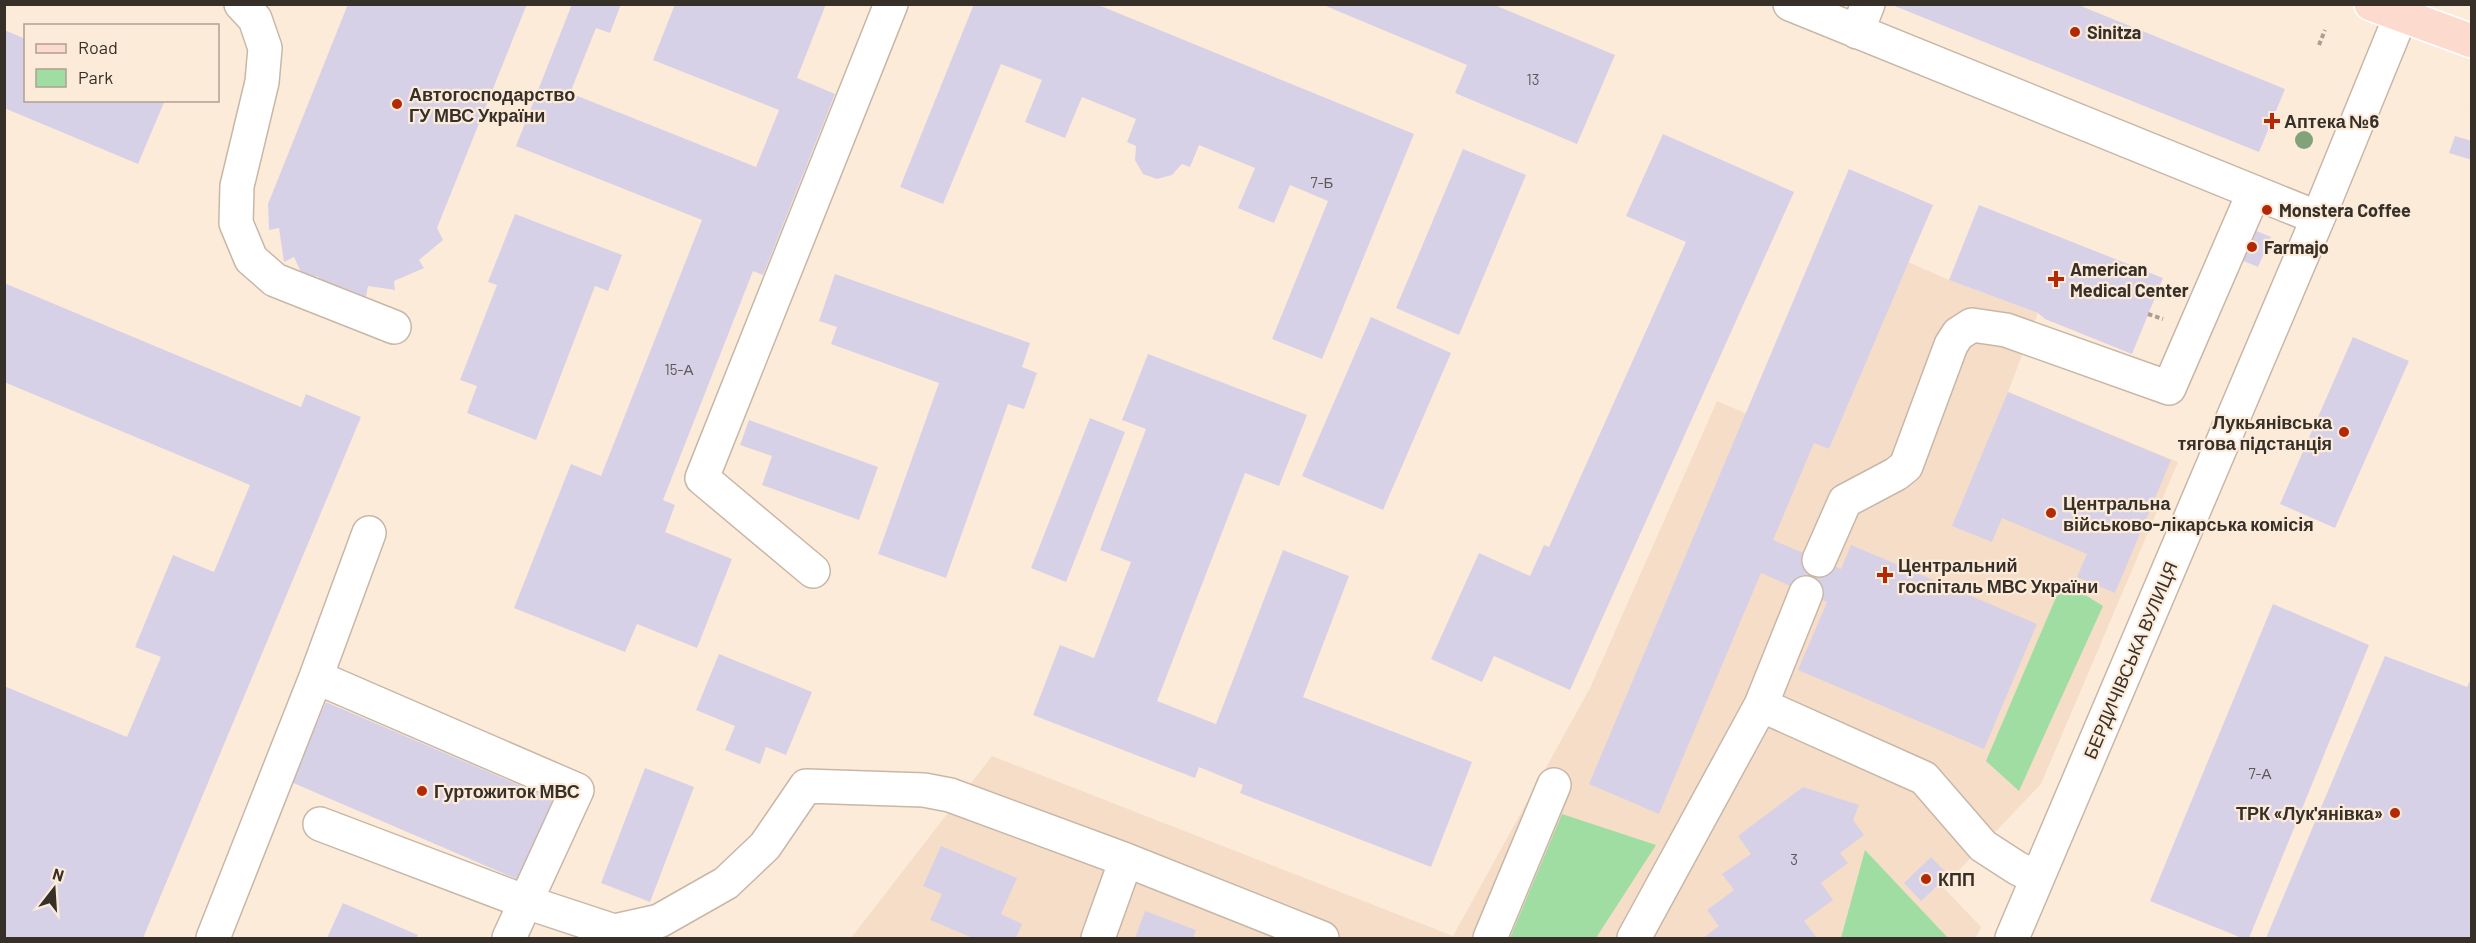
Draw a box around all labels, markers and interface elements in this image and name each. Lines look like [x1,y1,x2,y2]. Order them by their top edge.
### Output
place label: Sinitza [2087,21,2141,43]
legend [24,24,219,102]
marker: Sinitza [2068,25,2082,39]
text: Road [78,36,118,58]
text: Park [78,66,113,88]
house number: 13 [1527,70,1539,88]
place label: Автогосподарство ГУ МВС України [409,83,575,126]
marker: Автогосподарство ГУ МВС України [390,97,404,111]
place label: Аптека №6 [2284,110,2379,132]
marker: Аптека №6 [2265,114,2279,128]
house number: 7-Б [1311,173,1334,191]
place label: Monstera Coffee [2279,199,2411,221]
marker: Monstera Coffee [2260,203,2274,217]
place label: Farmajo [2264,236,2329,258]
marker: Farmajo [2245,240,2259,254]
place label: American Medical Center [2070,258,2189,301]
marker: American Medical Center [2047,270,2065,288]
house number: 15-А [665,360,693,378]
place label: Лукьянiвська тягова пiдстанцiя [2177,411,2333,454]
marker: Лукьянiвська тягова пiдстанцiя [2337,425,2351,439]
place label: Центральна військово-лікарська комісія [2063,492,2314,535]
marker: Центральна військово-лікарська комісія [2044,506,2058,520]
place label: Центральний госпіталь МВС України [1898,554,2098,597]
street label: БЕРДИЧІВСЬКА ВУЛИЦЯ [2078,558,2182,762]
marker: Центральний госпіталь МВС України [1876,566,1894,584]
house number: 7-А [2248,764,2272,782]
place label: Гуртожиток МВС [434,780,580,802]
marker: Гуртожиток МВС [415,784,429,798]
place label: ТРК «Лук'янівка» [2236,802,2383,824]
marker: ТРК «Лук'янівка» [2388,806,2402,820]
house number: 3 [1790,850,1798,868]
north arrow [24,859,84,919]
text: N [51,864,66,885]
place label: КПП [1938,868,1975,890]
marker: КПП [1919,872,1933,886]

